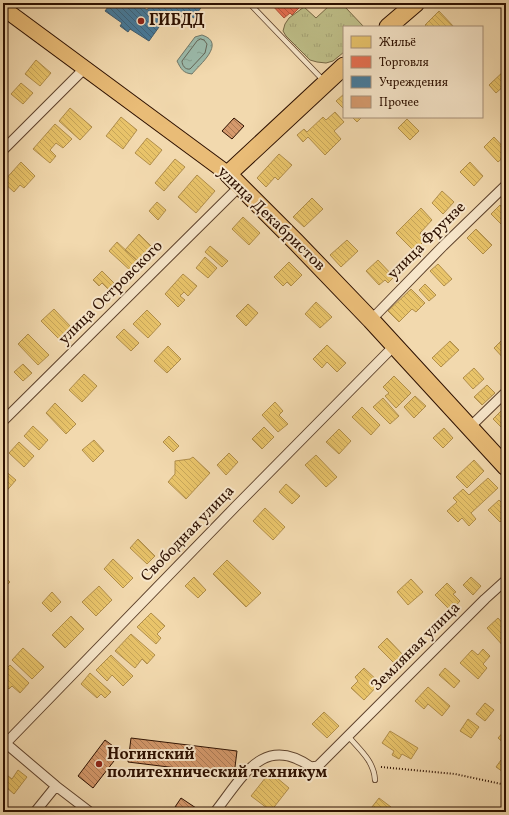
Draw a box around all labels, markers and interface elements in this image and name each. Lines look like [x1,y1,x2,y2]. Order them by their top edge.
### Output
place label: ГИБДД [149,10,205,32]
marker: ГИБДД [136,16,146,26]
legend [343,26,483,118]
text: Жильё [379,35,416,51]
text: Торговля [379,55,429,71]
text: Учреждения [379,75,448,91]
text: Прочее [379,95,419,111]
street label: улица Декабристов [212,162,330,276]
street label: улица Фрунзе [383,197,471,285]
street label: улица Островского [54,236,168,350]
street label: Свободная улица [136,481,240,587]
street label: Земляная улица [366,597,466,697]
place label: Ногинский политехнический техникум [107,744,327,784]
marker: Ногинский политехнический техникум [94,759,104,769]

